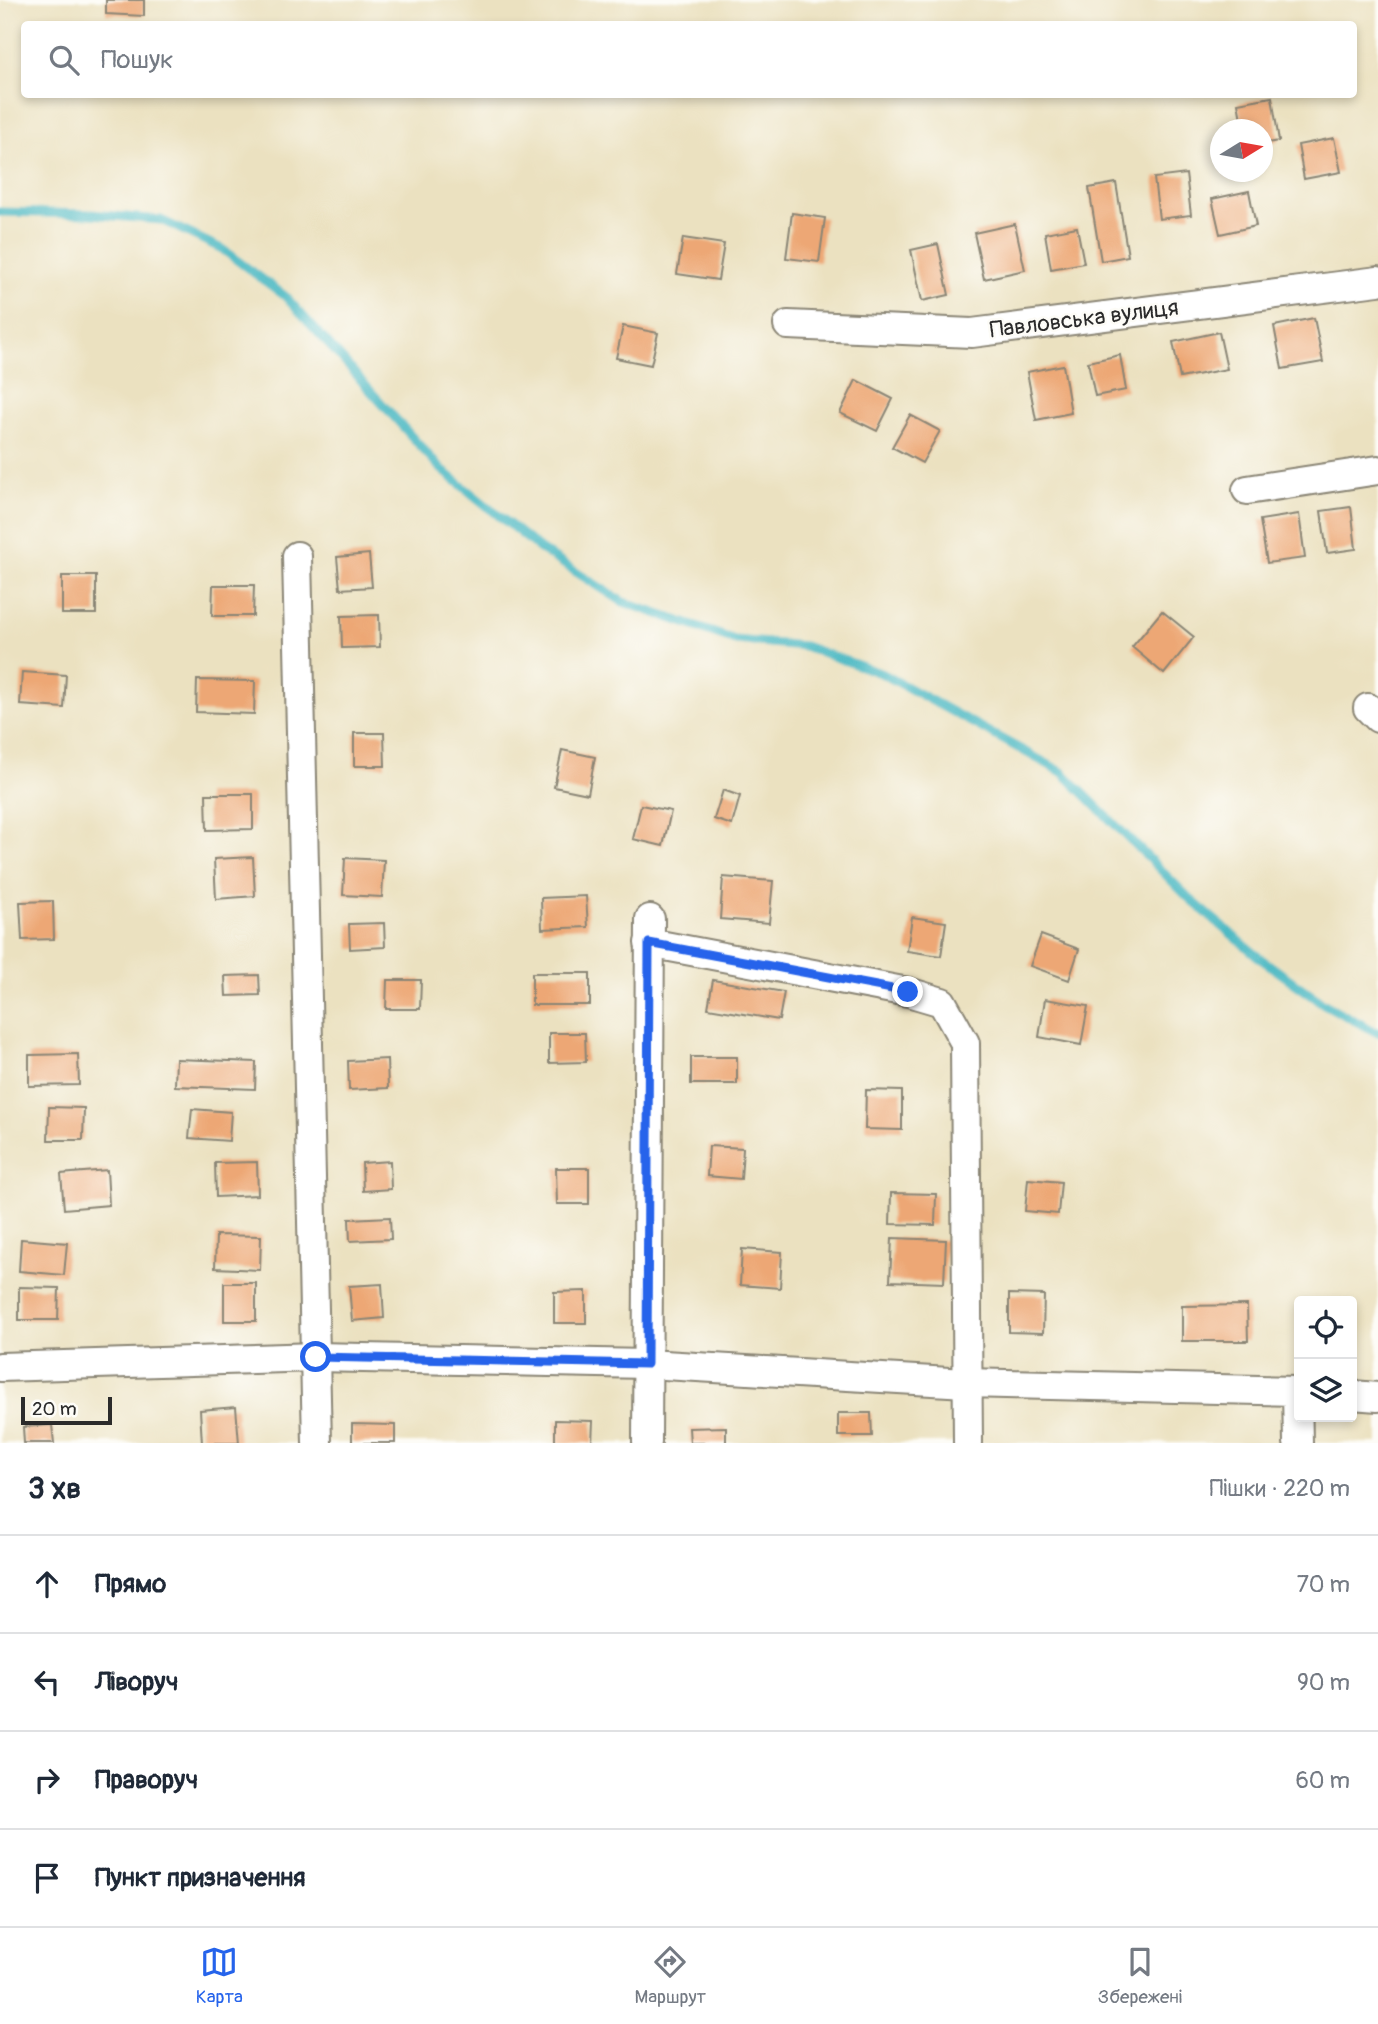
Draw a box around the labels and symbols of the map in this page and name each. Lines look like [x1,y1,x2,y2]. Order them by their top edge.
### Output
north arrow [1210,119,1273,182]
street label: Павловська вулиця [988,293,1180,344]
route end [892,976,923,1007]
route start [300,1341,331,1372]
scale bar [21,1394,112,1426]

